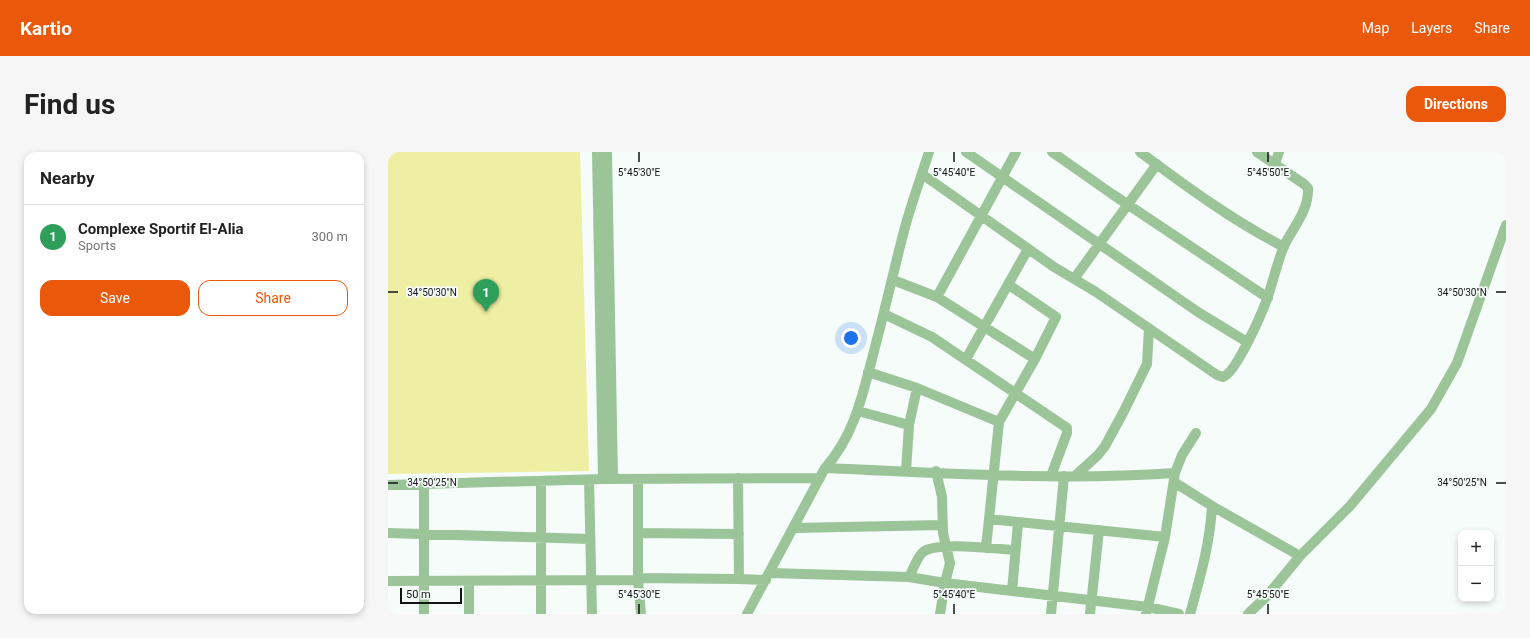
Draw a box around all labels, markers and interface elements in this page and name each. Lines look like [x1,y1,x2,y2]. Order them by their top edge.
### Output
text: Kartio [20,17,72,40]
text: Map [1362,20,1389,36]
text: Layers [1411,20,1452,36]
text: Share [1474,20,1510,36]
button: Directions [1406,86,1506,122]
text: Find us [24,88,115,121]
text: 5°45'30"E [618,167,661,178]
text: 5°45'40"E [933,167,976,178]
text: 5°45'50"E [1247,167,1290,178]
text: Nearby [40,168,95,188]
text: Complexe Sportif El-Alia [78,220,244,238]
text: 1 [49,229,57,244]
text: 300 m [311,229,348,244]
text: Sports [78,238,116,253]
pin: 1 [473,279,499,312]
button: Save [40,280,190,316]
button: Share [198,280,348,316]
text: 34°50'30"N [407,287,457,298]
text: 34°50'30"N [1437,287,1487,298]
your location [841,328,861,348]
text: 34°50'25"N [407,477,457,488]
text: 34°50'25"N [1437,477,1487,488]
map controls [1458,530,1494,602]
button: + [1458,530,1494,566]
button: − [1458,566,1494,602]
scale bar [400,586,462,605]
text: 50 m [406,588,431,601]
text: 5°45'30"E [618,589,661,600]
text: 5°45'40"E [933,589,976,600]
text: 5°45'50"E [1247,589,1290,600]

